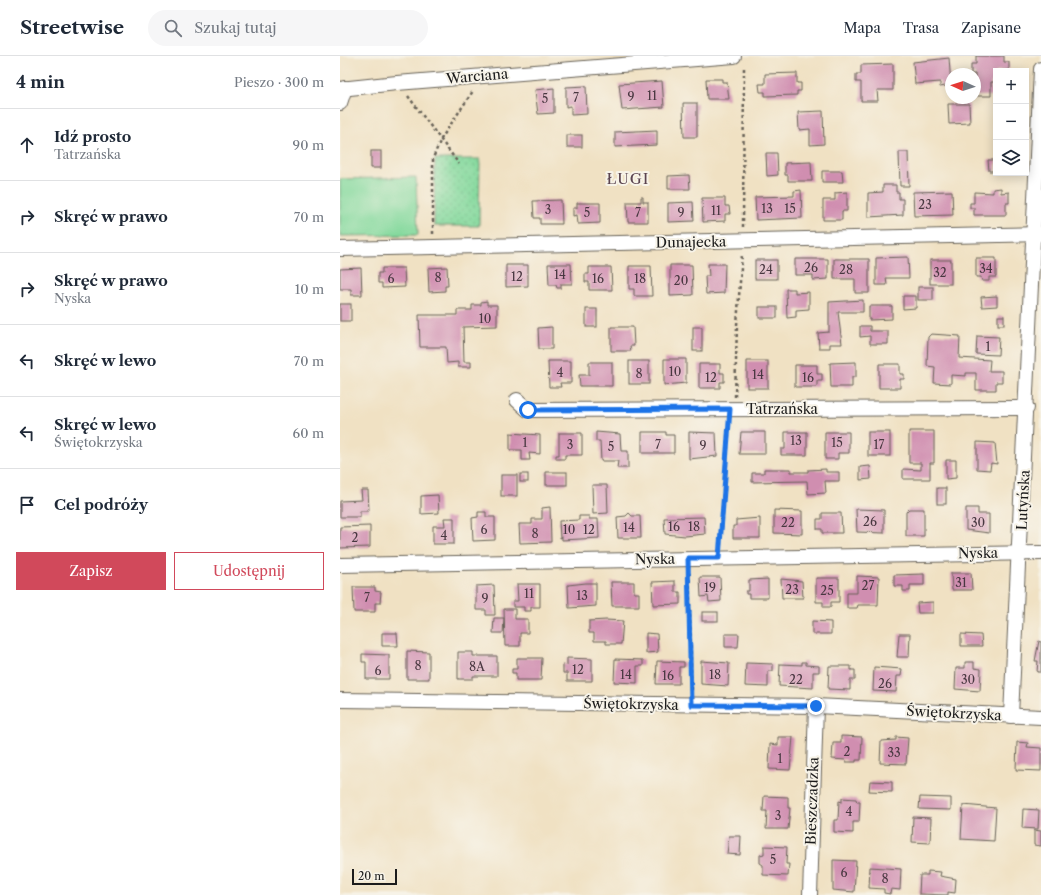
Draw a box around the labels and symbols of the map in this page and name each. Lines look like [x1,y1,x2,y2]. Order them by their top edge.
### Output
street label: Warciana [444,64,509,88]
north arrow [945,68,981,104]
house number: 11 [647,88,657,103]
house number: 9 [627,89,635,104]
house number: 7 [573,90,579,105]
house number: 5 [542,91,548,106]
district label: ŁUGI [607,169,649,188]
house number: 23 [918,197,932,212]
house number: 13 [761,201,773,216]
house number: 15 [784,201,796,216]
house number: 3 [545,202,551,217]
house number: 11 [711,203,721,218]
house number: 5 [584,205,590,220]
house number: 7 [635,205,641,220]
house number: 9 [677,205,685,220]
street label: Dunajecka [656,232,727,252]
house number: 26 [804,260,818,275]
house number: 34 [979,261,993,276]
house number: 24 [759,262,773,277]
house number: 28 [839,262,853,277]
house number: 32 [933,265,947,280]
house number: 14 [554,267,566,282]
house number: 12 [511,269,523,284]
house number: 8 [434,270,442,285]
house number: 6 [387,271,395,286]
house number: 16 [592,271,604,286]
house number: 18 [634,271,646,286]
house number: 20 [674,273,688,288]
house number: 10 [479,311,491,326]
house number: 1 [985,339,991,354]
house number: 10 [669,364,681,379]
house number: 4 [557,365,564,380]
house number: 8 [635,366,643,381]
house number: 14 [752,367,764,382]
house number: 12 [705,370,717,385]
house number: 16 [802,370,814,385]
street label: Tatrzańska [746,400,819,418]
route start [519,401,537,419]
house number: 13 [790,433,802,448]
house number: 1 [522,435,528,450]
house number: 15 [831,435,843,450]
house number: 3 [567,437,573,452]
house number: 7 [655,437,661,452]
house number: 17 [874,437,885,452]
house number: 9 [699,438,707,453]
house number: 5 [608,439,614,454]
street label: Lutyńska [1012,469,1034,531]
house number: 26 [863,514,877,529]
house number: 22 [781,515,795,530]
house number: 30 [971,515,985,530]
house number: 16 [668,519,680,534]
house number: 18 [688,519,700,534]
house number: 14 [623,520,635,535]
house number: 6 [480,522,488,537]
house number: 10 [563,522,575,537]
house number: 12 [583,522,595,537]
house number: 8 [531,526,539,541]
house number: 4 [441,528,448,543]
house number: 2 [352,530,359,545]
street label: Nyska [958,544,999,562]
street label: Nyska [635,550,676,568]
house number: 31 [955,575,967,590]
house number: 27 [862,578,874,593]
house number: 19 [704,580,716,595]
house number: 23 [785,582,799,597]
house number: 25 [820,583,834,598]
house number: 11 [524,586,534,601]
house number: 13 [576,588,588,603]
house number: 7 [364,590,370,605]
house number: 9 [481,591,489,606]
house number: 8 [414,658,422,673]
house number: 8A [469,659,486,674]
house number: 12 [572,662,584,677]
house number: 6 [374,663,382,678]
house number: 14 [620,667,632,682]
house number: 18 [709,667,721,682]
house number: 16 [662,668,674,683]
house number: 22 [789,672,803,687]
house number: 30 [961,672,975,687]
house number: 26 [878,676,892,691]
street label: Świętokrzyska [583,693,680,714]
route end [807,697,825,715]
street label: Świętokrzyska [906,701,1003,725]
house number: 2 [844,744,851,759]
house number: 33 [887,745,901,760]
house number: 1 [777,751,783,766]
street label: Bieszczadzka [801,756,823,845]
house number: 4 [846,804,853,819]
house number: 3 [775,808,781,823]
house number: 5 [770,852,776,867]
house number: 6 [840,865,848,880]
scale bar [352,867,397,886]
house number: 8 [881,871,889,886]

